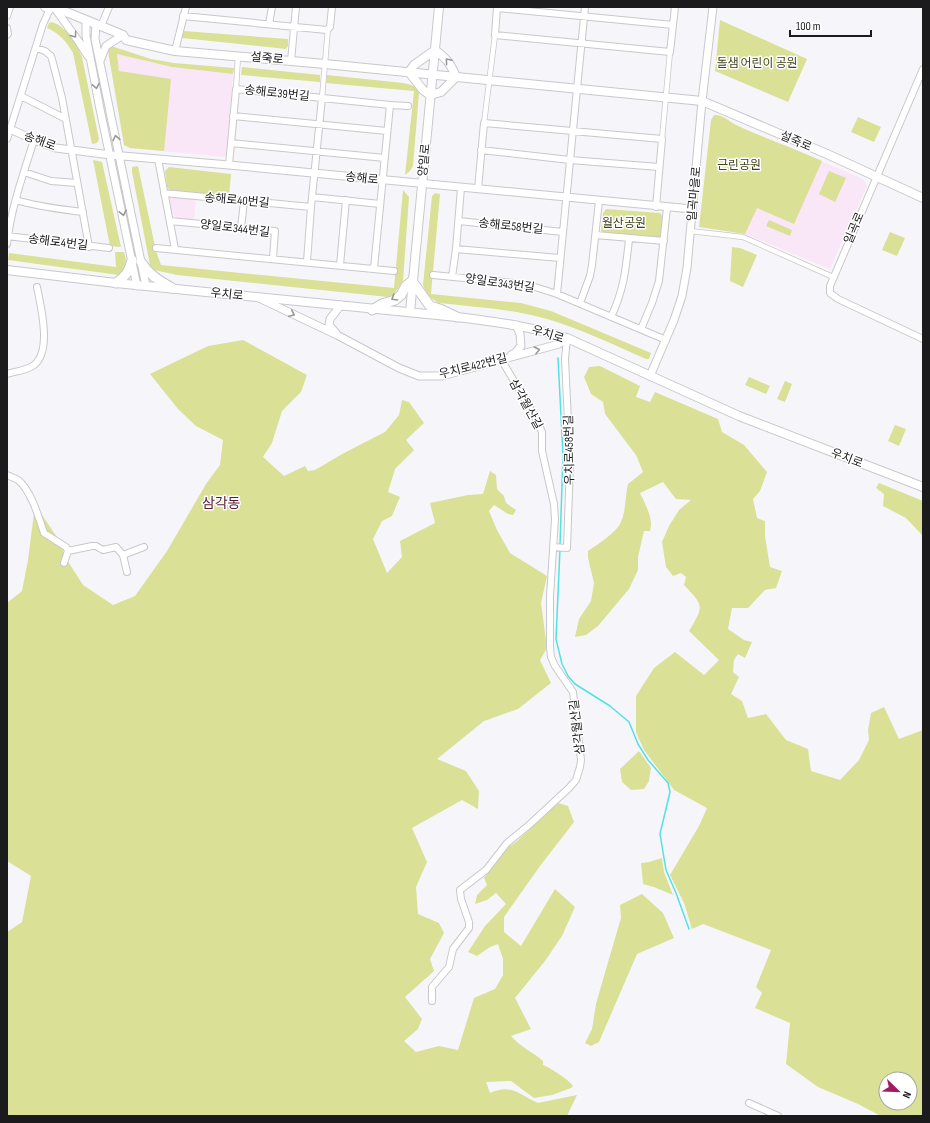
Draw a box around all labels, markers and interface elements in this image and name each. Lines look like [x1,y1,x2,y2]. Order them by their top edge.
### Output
scale bar [790,12,871,38]
text: 100 m [796,19,821,34]
one-way arrow [69,31,77,38]
street label: 설죽로 [250,50,284,67]
park label: 돌샘 어린이 공원 [716,56,798,71]
one-way arrow [445,59,452,66]
one-way arrow [91,83,99,89]
street label: 송해로39번길 [244,83,310,104]
street label: 설죽로 [778,128,814,155]
street label: 송해로 [22,129,58,154]
one-way arrow [113,135,121,141]
street label: 양일로 [415,143,434,177]
park label: 근린공원 [717,158,761,173]
street label: 일곡마을로 [685,166,704,222]
street label: 송해로 [345,169,379,188]
street label: 송해로40번길 [204,190,270,211]
one-way arrow [118,210,126,216]
street label: 일곡로 [841,210,868,246]
street label: 송해로58번길 [478,216,544,237]
park label: 월산공원 [602,216,646,231]
street label: 양일로344번길 [199,217,271,240]
street label: 송해로4번길 [27,231,89,254]
street label: 양일로343번길 [464,271,536,296]
street label: 우치로 [210,285,244,304]
one-way arrow [392,294,399,301]
one-way arrow [288,309,296,317]
street label: 우치로 [530,322,566,346]
one-way arrow [533,346,540,355]
street label: 우치로422번길 [437,351,509,382]
street label: 삼각월산길 [506,376,546,432]
street label: 우치로458번길 [561,415,578,485]
street label: 우치로 [829,446,865,471]
district label: 삼각동 [202,495,240,512]
street label: 삼각월산길 [567,699,588,755]
north arrow [878,1071,918,1111]
text: N [900,1089,914,1100]

